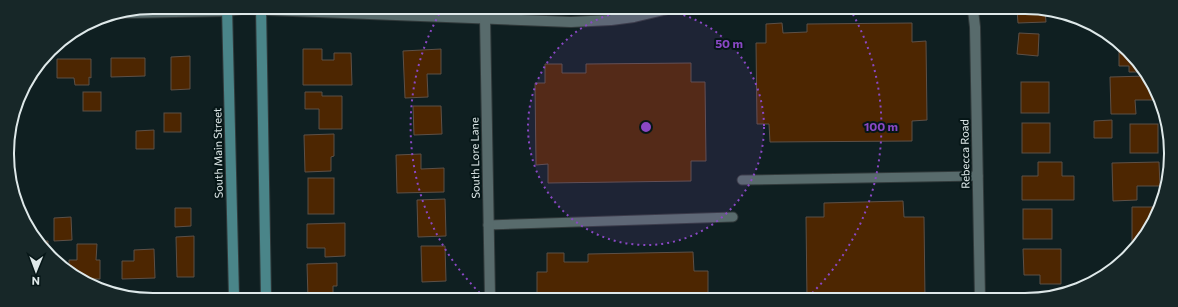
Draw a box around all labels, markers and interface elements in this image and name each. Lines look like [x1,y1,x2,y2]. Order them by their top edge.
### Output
text: 50 m [715,36,743,50]
street label: South Main Street [210,107,225,198]
street label: South Lore Lane [467,117,482,199]
text: 100 m [864,119,898,133]
street label: Rebecca Road [957,119,972,189]
centre of rings [639,120,653,134]
north arrow [16,251,56,291]
text: N [32,275,40,288]

